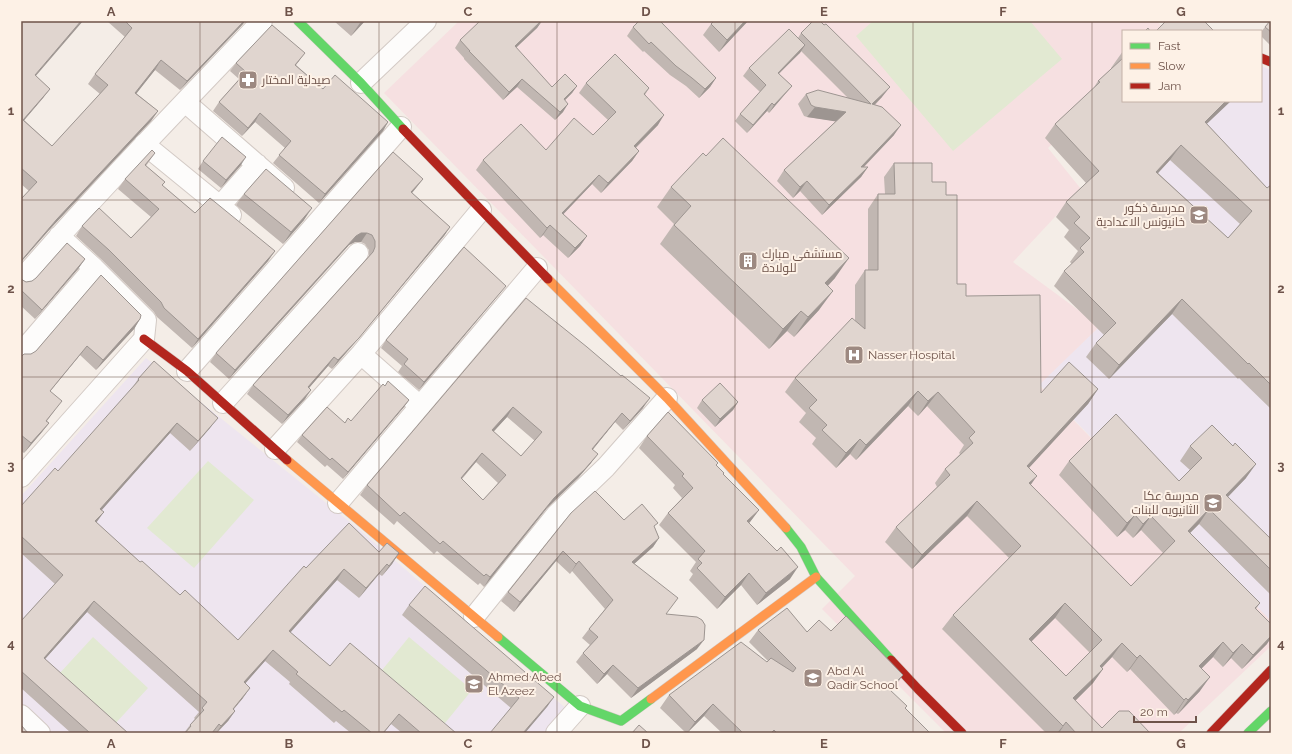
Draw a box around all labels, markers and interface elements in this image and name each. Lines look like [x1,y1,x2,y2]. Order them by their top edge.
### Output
text: A [107,4,116,19]
text: B [285,4,294,19]
text: C [464,4,473,19]
text: D [641,4,651,19]
text: E [820,4,828,19]
text: F [999,4,1007,19]
text: G [1176,4,1186,19]
legend [1122,30,1262,102]
text: Fast [1158,39,1181,53]
text: Slow [1158,59,1185,73]
pharmacy icon: صيدلية المختار [237,69,259,91]
place label: صيدلية المختار [261,73,331,87]
text: Jam [1158,79,1181,93]
text: 1 [8,103,15,118]
text: 1 [1278,103,1285,118]
place label: مدرسة ذكور خانيونس الاعدادية [1096,201,1185,229]
school or university icon: مدرسة ذكور خانيونس الاعدادية [1188,204,1210,226]
place label: مستشفى مبارك للولادة [762,247,843,275]
building icon: مستشفى مبارك للولادة [737,250,759,272]
text: 2 [7,281,15,296]
text: 2 [1277,281,1285,296]
hospital icon: Nasser Hospital [843,344,865,366]
place label: Nasser Hospital [868,348,956,362]
text: 3 [7,458,15,473]
text: 3 [1277,458,1285,473]
place label: مدرسة عكا الثانيويه للبنات [1131,489,1199,517]
school or university icon: مدرسة عكا الثانيويه للبنات [1202,492,1224,514]
text: 4 [7,636,15,651]
text: 4 [1277,636,1285,651]
place label: Abd Al Qadir School [827,664,899,692]
school or university icon: Abd Al Qadir School [802,667,824,689]
place label: Ahmed Abed El Azeez [488,670,561,698]
school or university icon: Ahmed Abed El Azeez [463,673,485,695]
scale bar [1134,698,1196,724]
text: 20 m [1140,705,1168,719]
text: A [107,736,116,751]
text: B [285,736,294,751]
text: C [464,736,473,751]
text: D [641,736,651,751]
text: E [820,736,828,751]
text: F [999,736,1007,751]
text: G [1176,736,1186,751]

